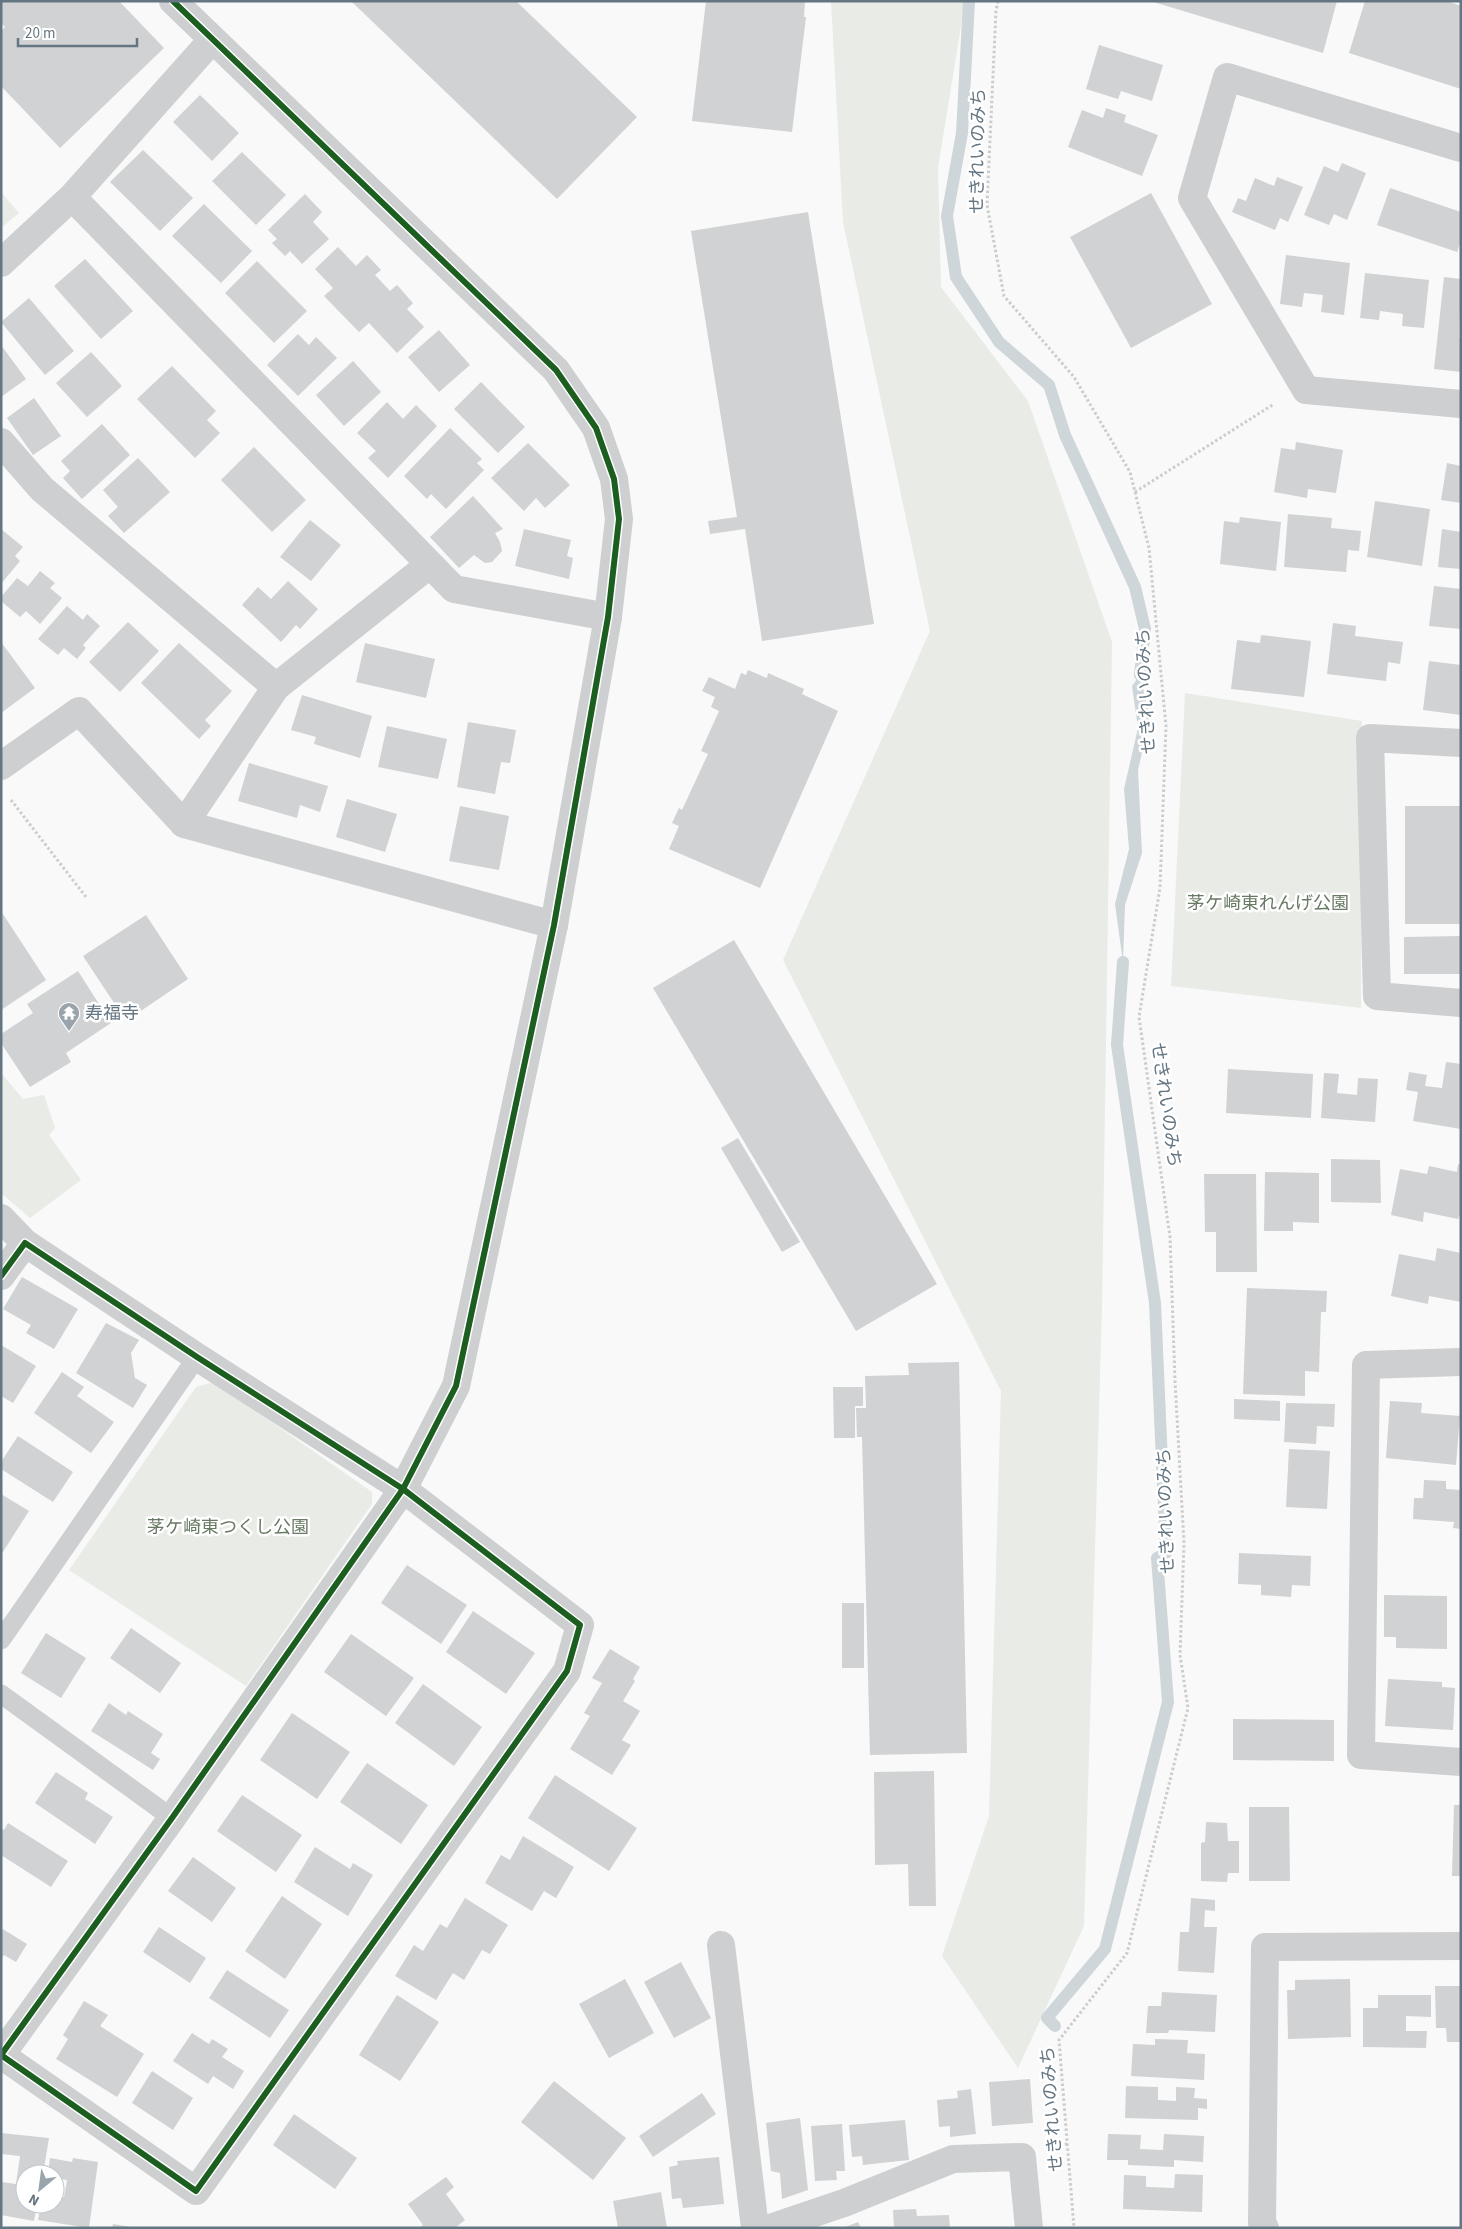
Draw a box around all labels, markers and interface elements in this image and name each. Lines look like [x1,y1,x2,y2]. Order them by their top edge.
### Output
scale bar [18,15,136,47]
text: 20 m [25,23,55,44]
street label: せきれいのみち [964,88,992,214]
street label: せきれいのみち [1130,627,1162,755]
park label: 茅ケ崎東れんげ公園 [1187,891,1349,916]
temple icon: 寿福寺 [57,1001,81,1032]
place label: 寿福寺 [85,1001,139,1026]
street label: せきれいのみち [1145,1041,1187,1169]
street label: せきれいのみち [1151,1448,1181,1574]
park label: 茅ケ崎東つくし公園 [147,1515,309,1540]
street label: せきれいのみち [1035,2045,1069,2173]
north arrow [15,2164,65,2214]
text: N [25,2188,43,2210]

